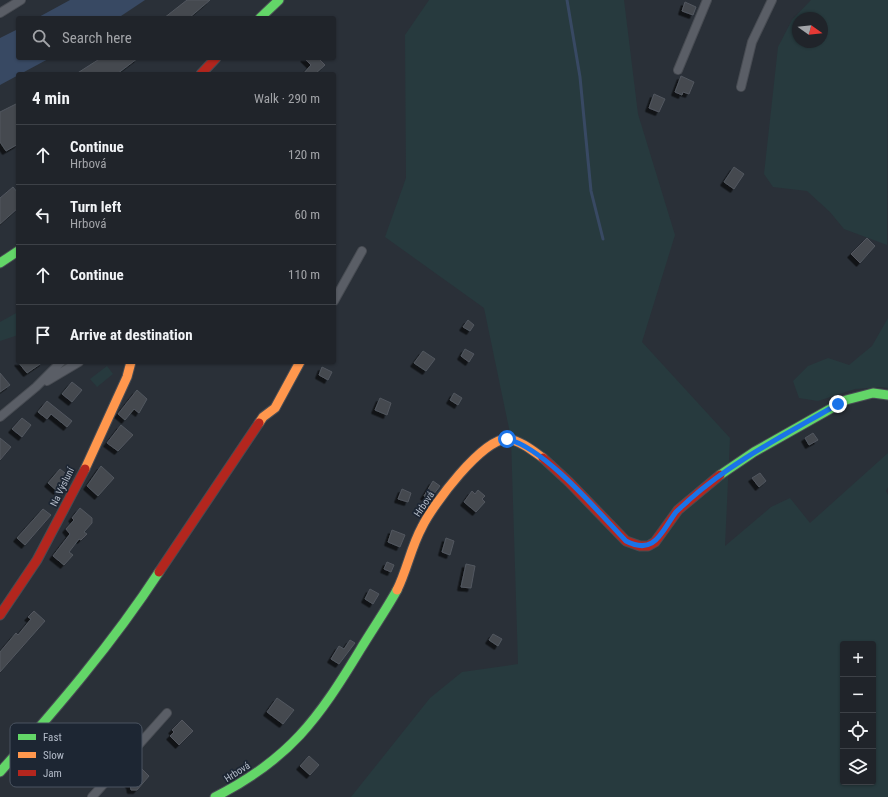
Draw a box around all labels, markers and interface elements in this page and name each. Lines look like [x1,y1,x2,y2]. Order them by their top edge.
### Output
north arrow [792,12,828,48]
search box [16,16,336,60]
icon: search [30,27,52,49]
text: Search here [62,29,132,47]
text: 4 min [32,88,70,108]
text: Walk · 290 m [254,91,320,106]
text: Continue [70,138,124,156]
icon: ahead [32,144,54,166]
text: 120 m [288,147,320,162]
text: Hrbová [70,156,107,171]
text: Turn left [70,198,121,216]
icon: left [32,204,54,226]
text: 60 m [294,207,320,222]
text: Hrbová [70,216,107,231]
icon: ahead [32,264,54,286]
text: Continue [70,266,124,284]
text: 110 m [288,267,320,282]
icon: arrive [32,324,54,346]
text: Arrive at destination [70,326,193,344]
route end [829,395,847,413]
route start [498,430,516,448]
street label: Na Výsluní [48,465,76,508]
street label: Hrbová [412,489,437,519]
map controls [840,641,876,785]
button: + [840,641,876,677]
button: − [840,677,876,713]
button: locate [840,713,876,749]
legend [10,723,142,787]
text: Fast [43,731,62,744]
text: Slow [43,749,64,762]
button: layers [840,749,876,785]
street label: Hrbová [222,760,252,784]
text: Jam [43,767,62,780]

